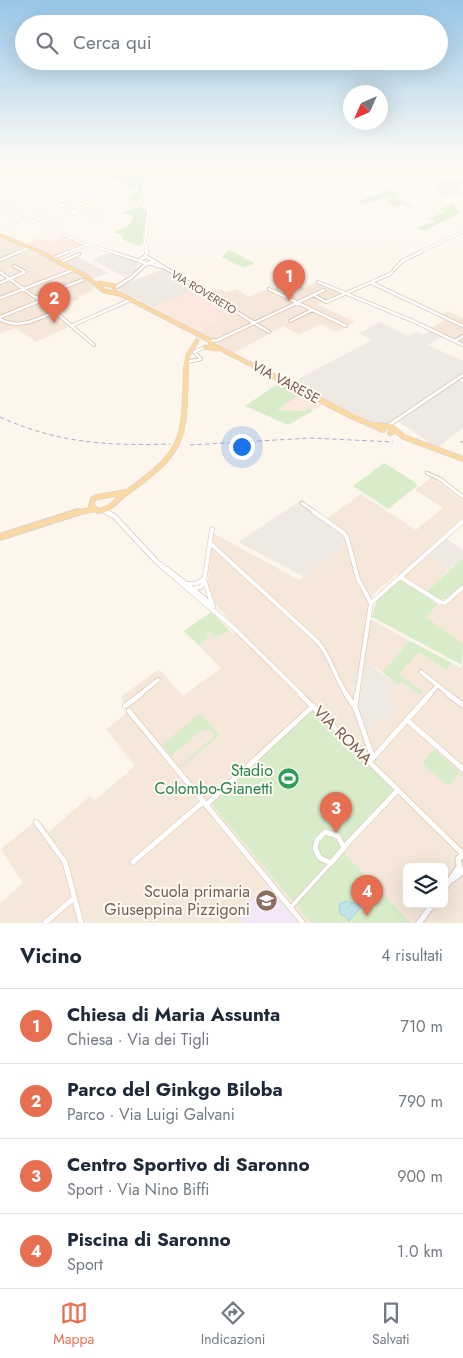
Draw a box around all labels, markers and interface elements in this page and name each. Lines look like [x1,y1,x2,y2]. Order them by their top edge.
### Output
search box [15,15,448,70]
icon: search [33,29,61,57]
text: Cerca qui [73,29,152,56]
north arrow [343,85,388,130]
pin: 1 [273,260,305,301]
street label: VIA ROVERETO [168,266,240,318]
pin: 2 [38,282,70,323]
street label: VIA VARESE [249,356,323,408]
your location [229,434,255,460]
street label: VIA ROMA [308,700,378,770]
place label: Stadio Colombo-Gianetti [154,759,273,800]
sports icon: Stadio Colombo-Gianetti [277,767,301,791]
pin: 3 [320,792,352,833]
map controls [403,863,448,908]
button: layers [403,863,448,908]
pin: 4 [351,875,383,916]
place label: Scuola primaria Giuseppina Pizzigoni [104,880,250,921]
school or university icon: Scuola primaria Giuseppina Pizzigoni [254,888,278,912]
text: Vicino [20,941,82,971]
text: 4 risultati [381,944,443,967]
text: Chiesa di Maria Assunta [67,1001,280,1028]
text: 1 [32,1015,40,1038]
text: 710 m [401,1015,443,1038]
text: Chiesa · Via dei Tigli [67,1028,209,1051]
text: Parco del Ginkgo Biloba [67,1076,283,1103]
text: 2 [31,1090,41,1113]
text: 790 m [399,1090,443,1113]
text: Parco · Via Luigi Galvani [67,1103,235,1126]
text: Centro Sportivo di Saronno [67,1151,310,1178]
text: 3 [31,1165,41,1188]
text: 900 m [397,1165,443,1188]
text: Sport · Via Nino Biffi [67,1178,209,1201]
text: Piscina di Saronno [67,1226,231,1253]
text: 4 [30,1240,42,1263]
text: 1.0 km [397,1240,443,1263]
text: Sport [67,1253,103,1276]
tab: Mappa [53,1299,94,1349]
tab: Indicazioni [201,1299,265,1349]
tab: Salvati [372,1299,410,1349]

